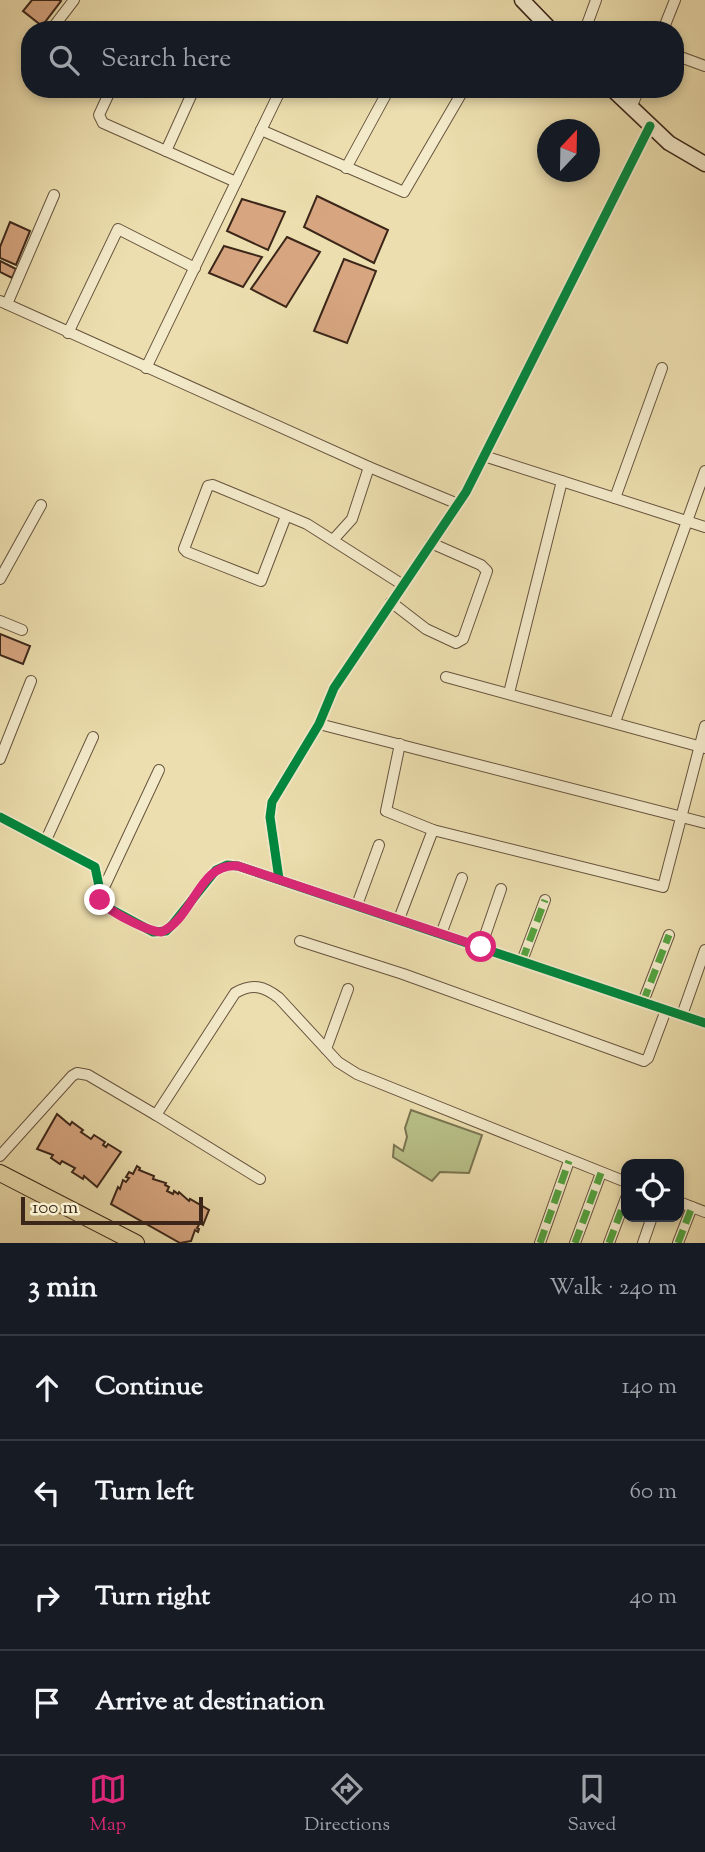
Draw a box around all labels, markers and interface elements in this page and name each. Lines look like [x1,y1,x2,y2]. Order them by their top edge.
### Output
search box [21,21,684,98]
icon: search [45,41,83,79]
text: Search here [101,41,231,78]
north arrow [537,119,600,182]
route end [84,884,115,915]
route start [465,931,496,962]
map controls [621,1159,684,1222]
button: locate [621,1159,684,1222]
scale bar [21,1194,203,1226]
text: 100 m [32,1195,78,1222]
text: 3 min [28,1267,98,1310]
text: Walk · 240 m [549,1272,677,1305]
icon: ahead [28,1369,66,1407]
text: Continue [95,1369,203,1406]
text: 140 m [622,1371,677,1404]
icon: left [28,1474,66,1512]
text: Turn left [95,1474,194,1511]
text: 60 m [629,1476,677,1509]
icon: right [28,1579,66,1617]
text: Turn right [95,1579,210,1616]
text: 40 m [630,1581,677,1614]
icon: arrive [28,1684,66,1722]
text: Arrive at destination [95,1684,325,1721]
tab: Map [89,1770,127,1839]
tab: Directions [304,1770,390,1839]
tab: Saved [567,1770,616,1839]

